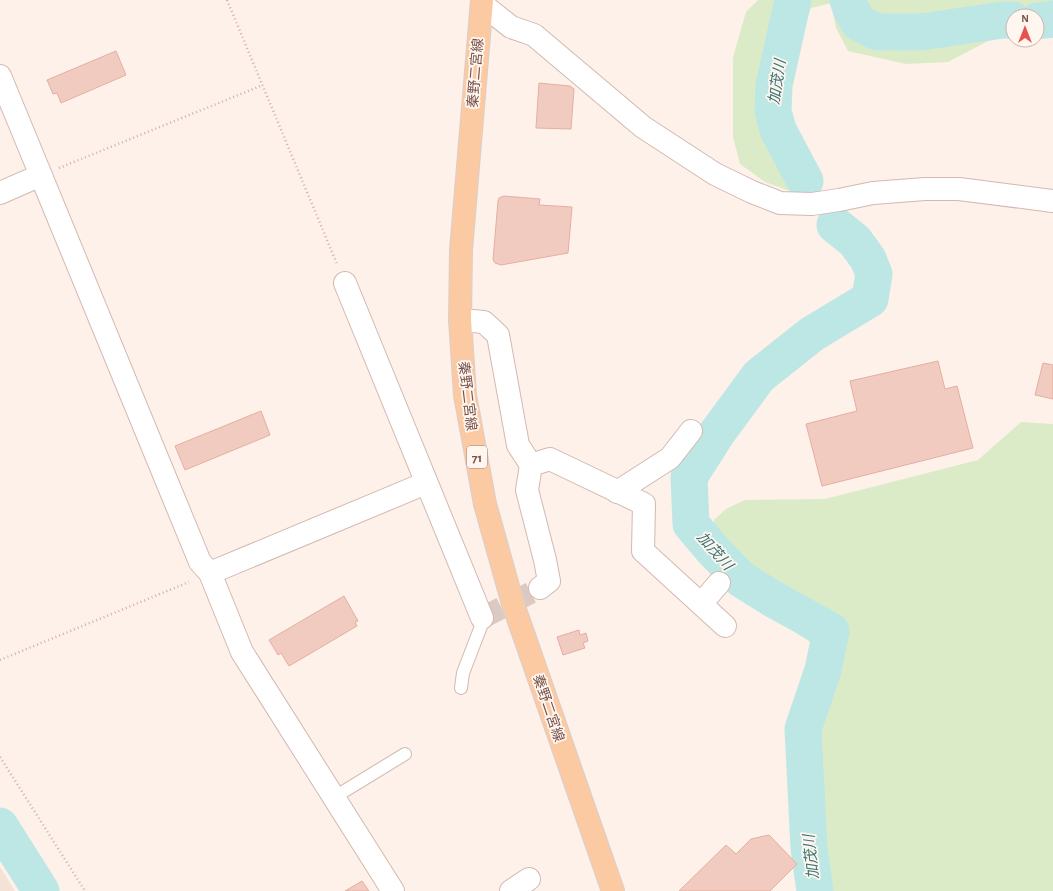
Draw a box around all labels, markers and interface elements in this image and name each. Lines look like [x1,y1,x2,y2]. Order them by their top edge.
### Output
north arrow [1005,8,1045,48]
text: N [1021,13,1029,24]
street label: 秦野二宮線 [465,38,486,109]
water label: 加茂川 [766,57,789,105]
street label: 秦野二宮線 [456,360,479,432]
road number: 71 [467,446,487,468]
water label: 加茂川 [694,529,737,575]
street label: 秦野二宮線 [530,673,567,744]
water label: 加茂川 [800,832,821,880]

